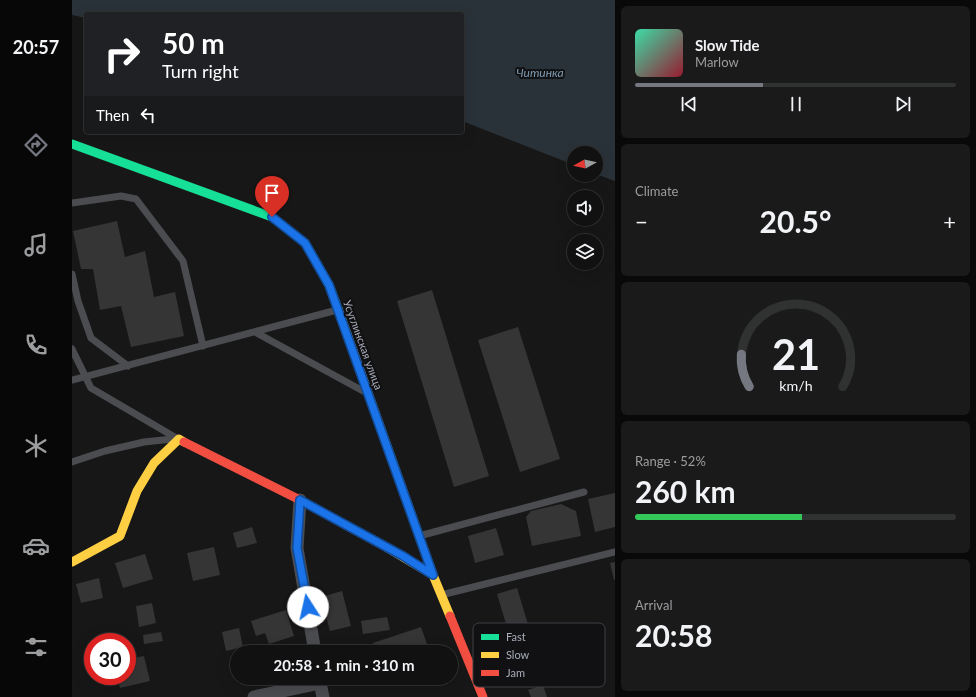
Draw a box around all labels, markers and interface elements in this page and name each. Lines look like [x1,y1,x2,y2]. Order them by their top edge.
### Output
text: 50 m [162,26,225,60]
icon: right [96,28,148,80]
text: 20:57 [13,36,59,58]
text: Slow Tide [695,36,760,54]
text: Marlow [695,54,739,70]
text: Turn right [162,60,239,82]
water label: Читинка [516,65,564,80]
icon: previous [678,93,700,115]
icon: pause [785,93,807,115]
icon: next [892,93,914,115]
icon: left [137,104,159,126]
text: Then [96,106,129,124]
icon: directions [22,131,50,159]
north arrow [567,146,603,182]
map controls [567,146,603,270]
pin [255,176,289,217]
icon: arrive [261,182,283,204]
text: Climate [635,183,678,199]
button: sound [567,190,603,226]
text: 20.5° [760,203,831,239]
text: − [635,208,648,235]
text: + [943,208,956,235]
icon: music [22,231,50,259]
button: layers [567,234,603,270]
street label: Усуглинская улица [341,298,386,391]
text: 21 [771,328,820,378]
icon: phone [22,331,50,359]
text: km/h [779,376,812,393]
icon: climate [22,432,50,460]
text: Range · 52% [635,453,706,469]
text: 260 km [635,473,736,509]
icon: car [22,532,50,560]
position arrow [287,586,329,628]
text: Arrival [635,597,672,613]
text: 20:58 [635,617,712,653]
legend [473,623,605,687]
text: Fast [506,630,526,643]
icon: filters [22,633,50,661]
speed limit sign: 30 [84,633,136,685]
text: Slow [506,648,530,661]
text: 20:58 · 1 min · 310 m [274,656,414,674]
text: Jam [506,666,525,679]

